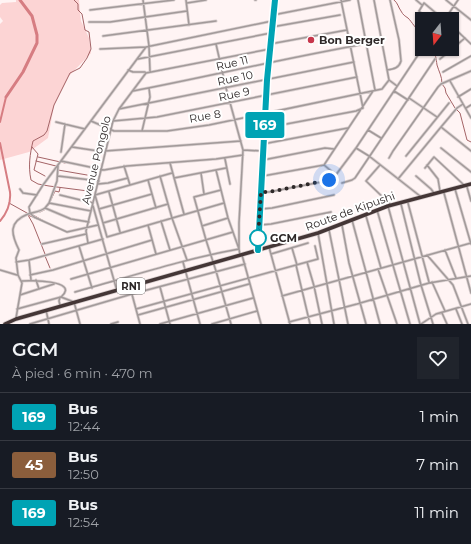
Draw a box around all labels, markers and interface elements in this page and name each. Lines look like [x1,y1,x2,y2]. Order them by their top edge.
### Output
north arrow [415,12,459,56]
map controls [415,12,459,56]
place label: Bon Berger [319,33,385,47]
marker: Bon Berger [306,35,316,45]
street label: Rue 11 [214,52,250,74]
street label: Rue 10 [216,67,254,89]
street label: Rue 9 [217,84,251,104]
street label: Rue 8 [188,106,222,126]
line badge: 169 [242,112,288,138]
street label: Avenue Pongolo [78,114,114,206]
text: 169 [253,116,277,134]
your location [319,170,339,190]
street label: Route de Kipushi [303,188,397,234]
marker: GCM [249,229,267,247]
place label: GCM [270,231,297,245]
road number: RN1 [117,278,145,294]
button: heart [417,337,459,379]
text: GCM [12,338,58,361]
text: À pied · 6 min · 470 m [12,365,152,381]
text: Bus [68,399,98,418]
text: 1 min [420,407,459,426]
text: 169 [22,408,46,426]
text: 12:44 [68,418,100,434]
text: Bus [68,447,98,466]
text: 7 min [416,455,459,474]
text: 45 [25,456,43,474]
text: 12:50 [68,466,99,482]
text: Bus [68,495,98,514]
text: 11 min [414,503,459,522]
text: 169 [22,504,46,522]
text: 12:54 [68,514,99,530]

